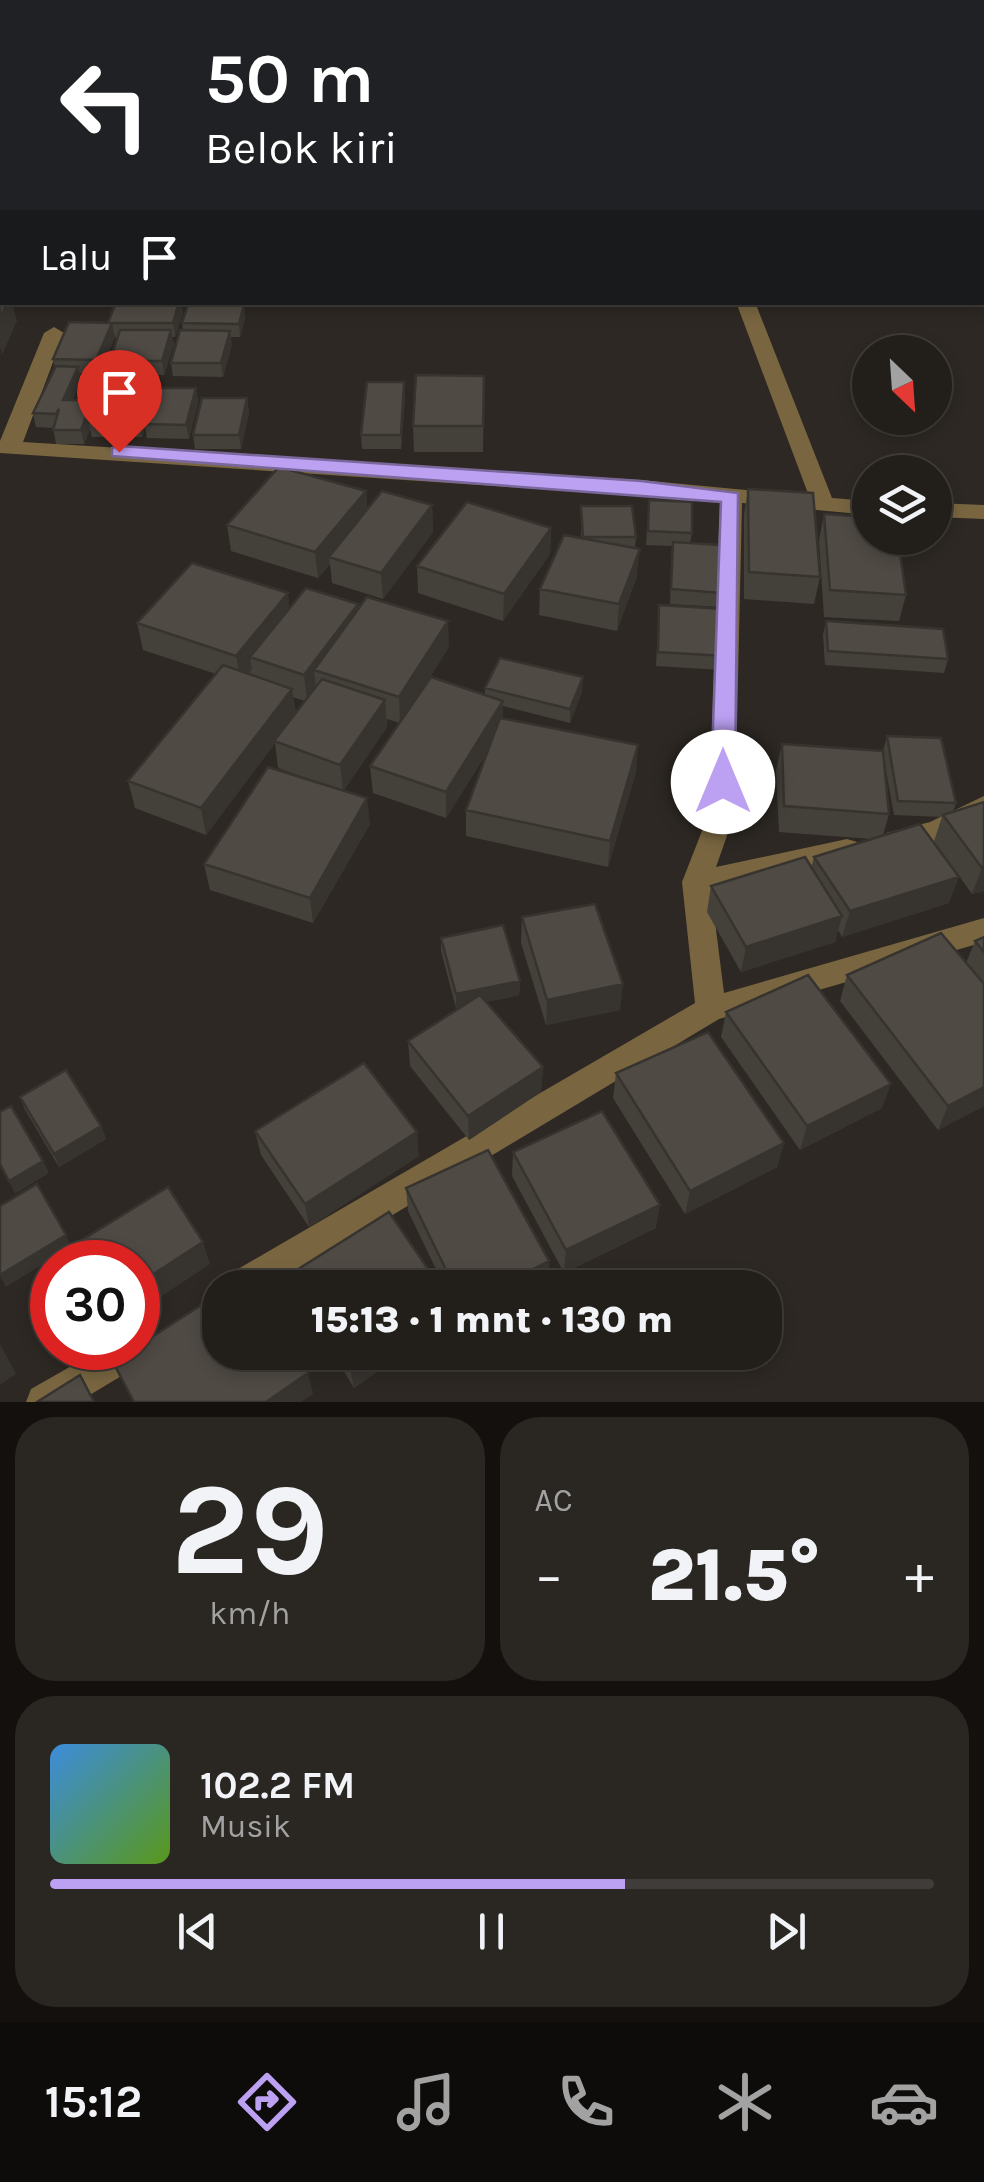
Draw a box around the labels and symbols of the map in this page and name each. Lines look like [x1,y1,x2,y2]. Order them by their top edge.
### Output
north arrow [852,335,952,435]
pin [77,350,162,453]
position arrow [671,730,775,834]
speed limit sign: 30 [30,1240,160,1370]

